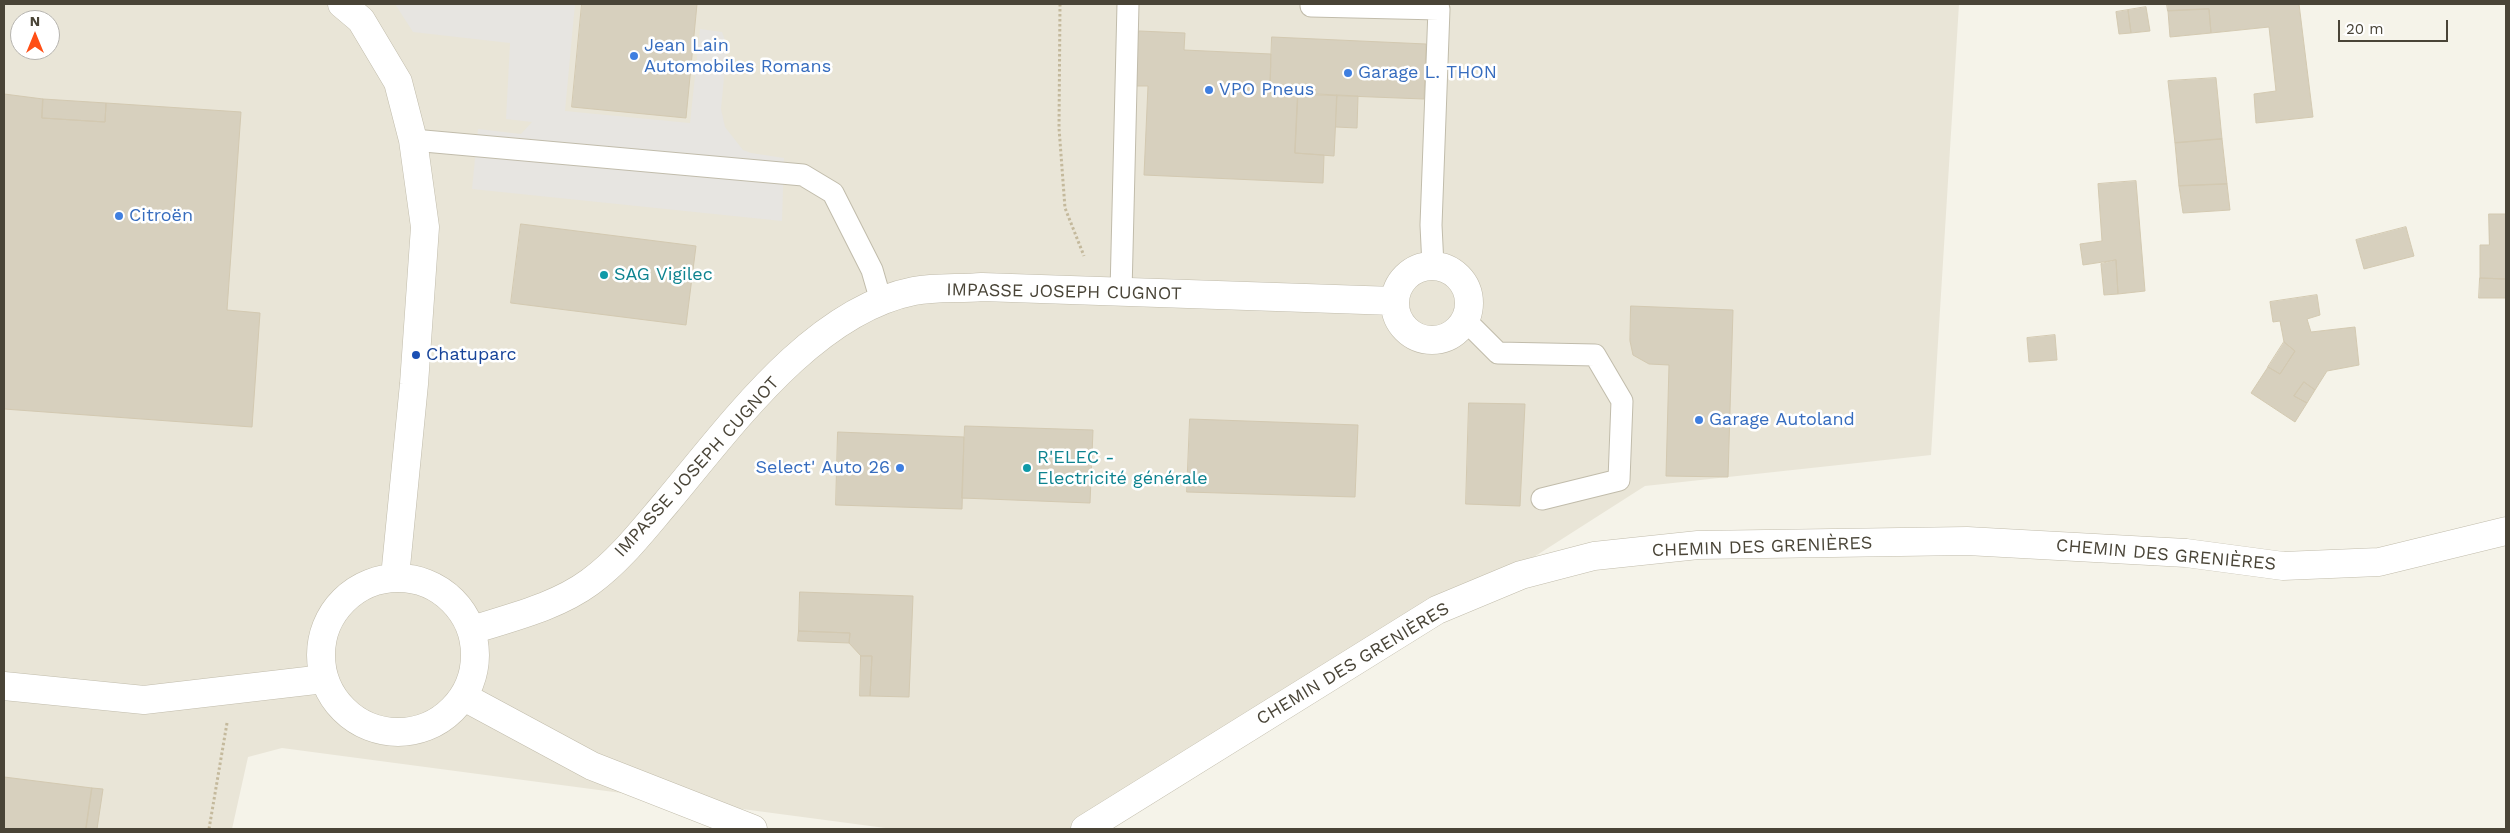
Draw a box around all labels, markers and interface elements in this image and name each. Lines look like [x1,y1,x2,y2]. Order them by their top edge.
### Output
north arrow [10,10,60,60]
scale bar [2340,10,2450,42]
text: N [30,13,40,29]
text: 20 m [2346,20,2384,38]
place label: Jean Lain Automobiles Romans [644,35,831,78]
marker: Jean Lain Automobiles Romans [628,50,640,62]
place label: Garage L. THON [1358,62,1497,84]
marker: Garage L. THON [1342,67,1354,79]
place label: VPO Pneus [1219,79,1314,101]
marker: VPO Pneus [1203,84,1215,96]
place label: Citroën [129,205,193,227]
marker: Citroën [113,210,125,222]
place label: SAG Vigilec [614,264,713,286]
marker: SAG Vigilec [598,269,610,281]
street label: IMPASSE JOSEPH CUGNOT [946,279,1182,305]
place label: Chatuparc [426,344,517,366]
marker: Chatuparc [410,349,422,361]
street label: IMPASSE JOSEPH CUGNOT [610,372,784,562]
place label: Garage Autoland [1709,409,1855,431]
marker: Garage Autoland [1693,414,1705,426]
place label: R'ELEC - Electricité générale [1037,447,1208,489]
place label: Select' Auto 26 [755,457,890,479]
marker: Select' Auto 26 [894,462,906,474]
marker: R'ELEC - Electricité générale [1021,462,1033,474]
street label: CHEMIN DES GRENIÈRES [1651,532,1873,562]
street label: CHEMIN DES GRENIÈRES [2055,535,2277,575]
street label: CHEMIN DES GRENIÈRES [1253,598,1453,730]

